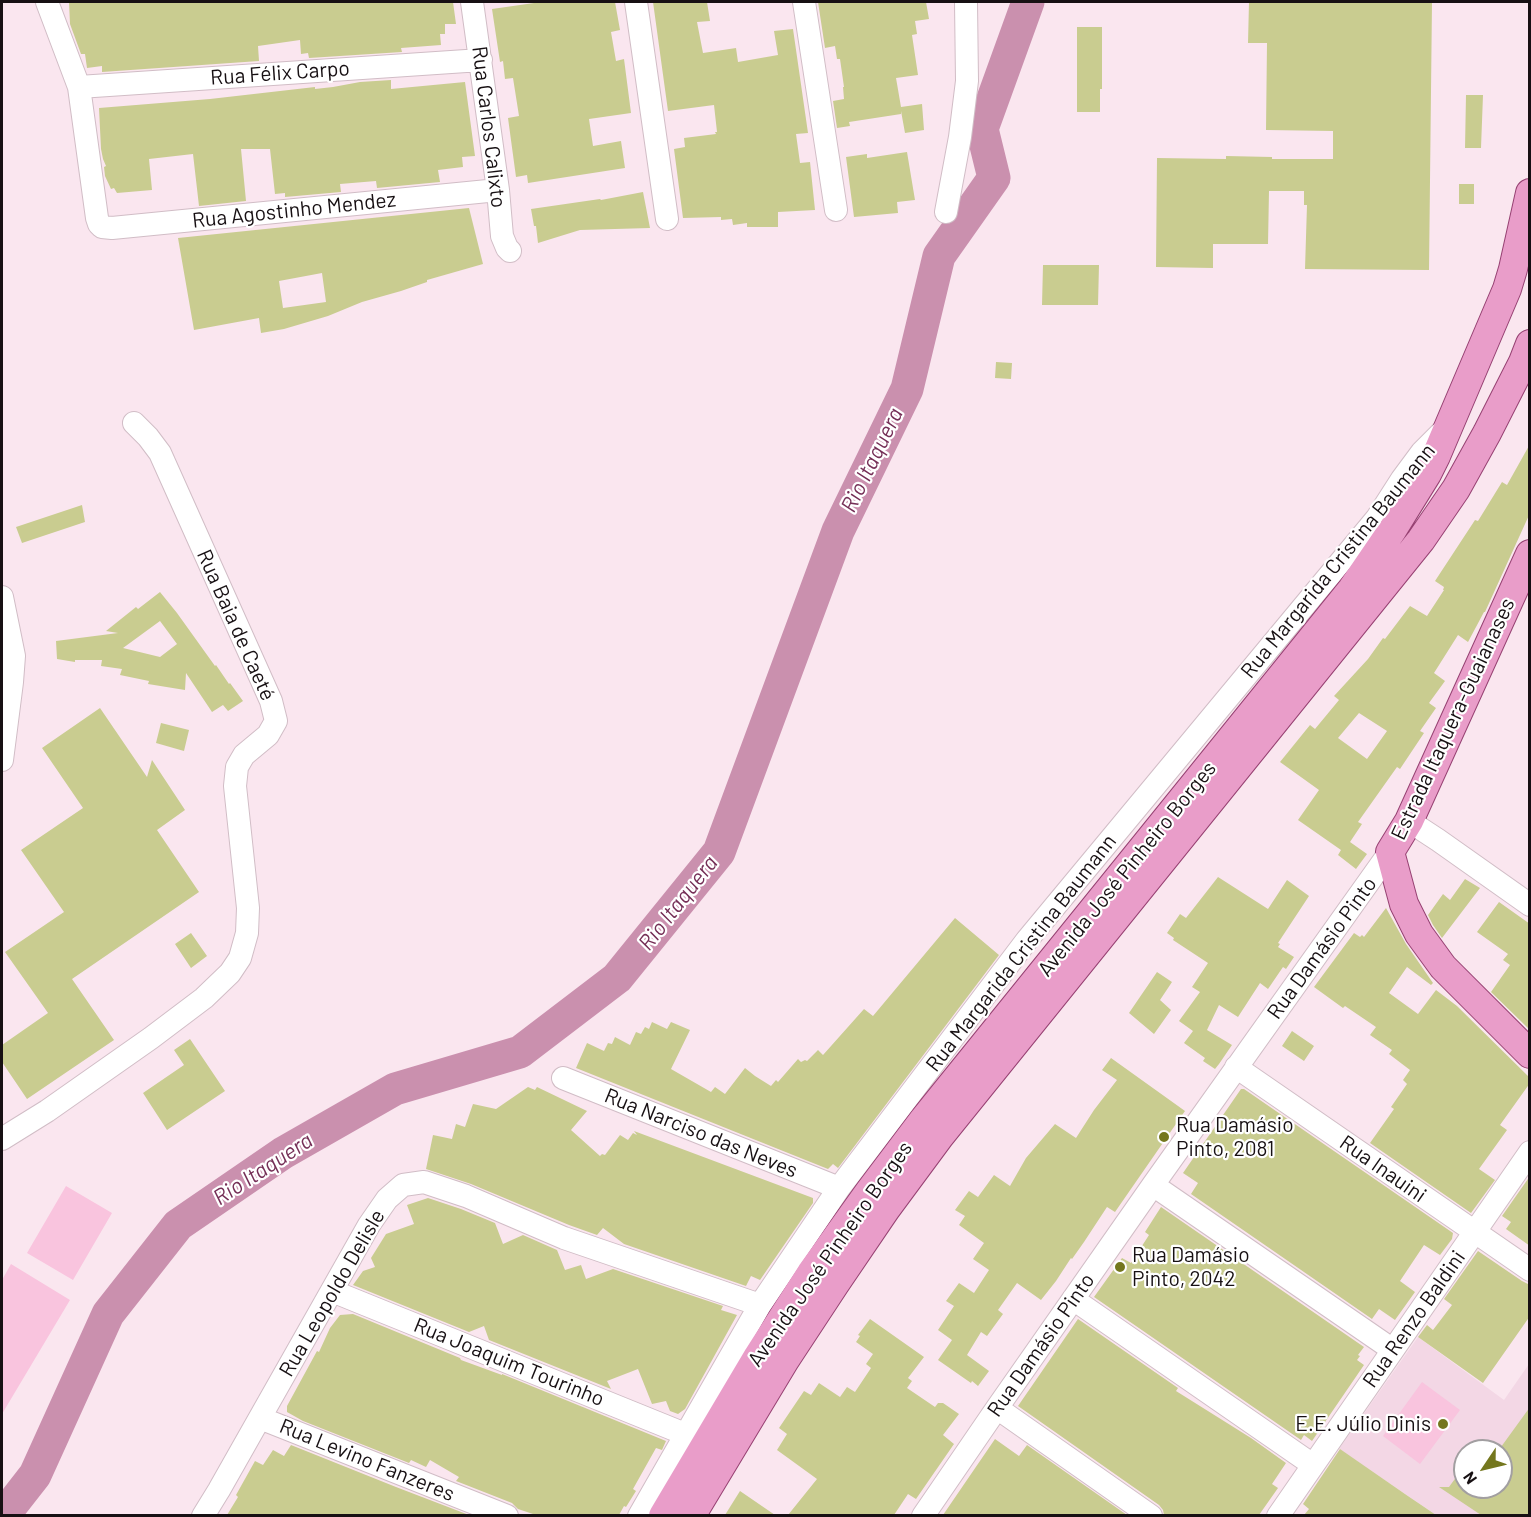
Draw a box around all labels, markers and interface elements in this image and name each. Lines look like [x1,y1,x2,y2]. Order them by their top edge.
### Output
street label: Rua Carlos Calixto [467,45,511,209]
street label: Rua Félix Carpo [209,56,351,90]
street label: Rua Agostinho Mendez [191,187,397,233]
water label: Rio Itaquera [835,403,909,517]
street label: Rua Margarida Cristina Baumann [1236,439,1440,683]
street label: Rua Baia de Caeté [191,545,281,705]
street label: Estrada Itaquera-Guaianases [1386,594,1520,844]
street label: Avenida José Pinheiro Borges [1032,756,1222,982]
street label: Rua Margarida Cristina Baumann [920,829,1122,1077]
water label: Rio Itaquera [633,850,723,956]
street label: Rua Damásio Pinto [1262,872,1382,1024]
street label: Rua Narciso das Neves [601,1083,801,1183]
place label: Rua Damásio Pinto, 2081 [1176,1112,1294,1162]
water label: Rio Itaquera [208,1127,318,1211]
marker: Rua Damásio Pinto, 2081 [1157,1130,1171,1144]
street label: Rua Inauini [1335,1130,1431,1208]
street label: Avenida José Pinheiro Borges [742,1136,918,1372]
street label: Rua Leopoldo Delisle [274,1205,390,1381]
place label: Rua Damásio Pinto, 2042 [1132,1242,1250,1292]
street label: Rua Renzo Baldini [1357,1246,1471,1392]
marker: Rua Damásio Pinto, 2042 [1113,1260,1127,1274]
street label: Rua Damásio Pinto [982,1268,1100,1422]
street label: Rua Joaquim Tourinho [410,1312,608,1412]
place label: E.E. Júlio Dinis [1295,1411,1431,1437]
street label: Rua Levino Fanzeres [276,1413,458,1507]
marker: E.E. Júlio Dinis [1436,1417,1450,1431]
north arrow [1453,1439,1513,1499]
text: N [1459,1469,1480,1488]

